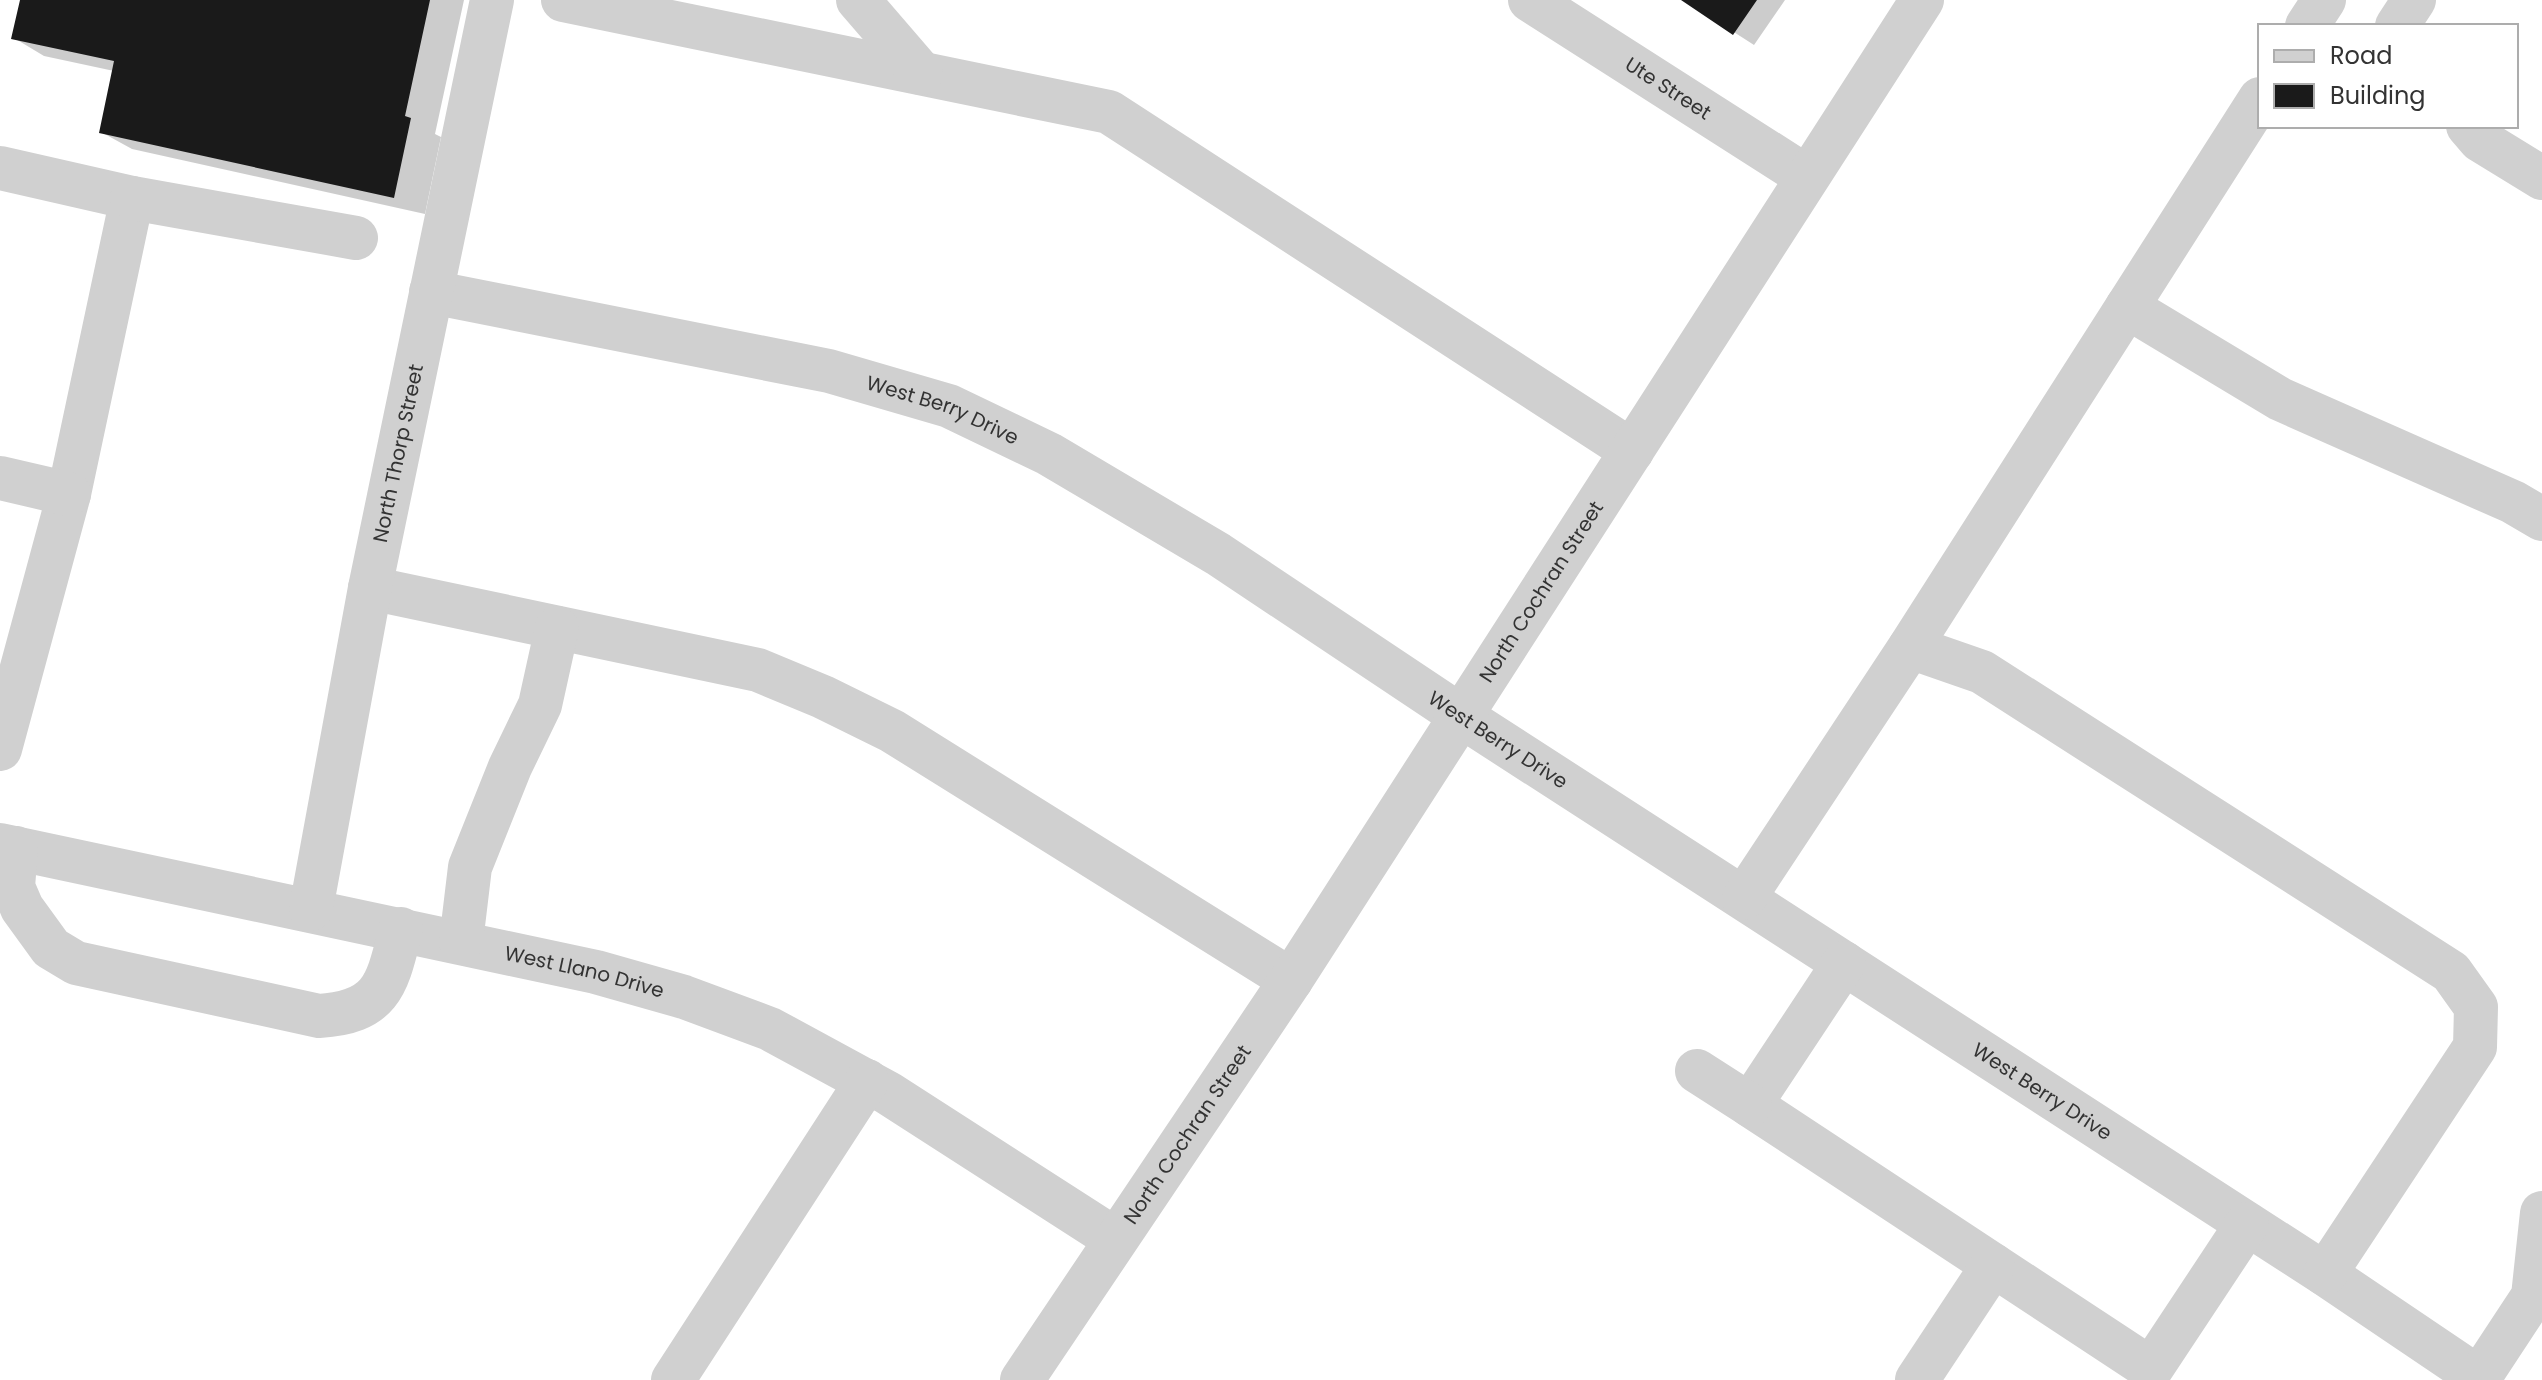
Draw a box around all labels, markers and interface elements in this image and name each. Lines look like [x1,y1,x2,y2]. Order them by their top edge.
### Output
legend [2258,24,2518,128]
text: Road [2330,39,2392,72]
street label: Ute Street [1620,50,1717,126]
text: Building [2330,79,2426,112]
street label: North Thorp Street [366,362,430,545]
street label: West Berry Drive [863,369,1024,451]
street label: North Cochran Street [1472,495,1610,688]
street label: West Berry Drive [1423,684,1573,795]
street label: West Llano Drive [502,939,667,1005]
street label: West Berry Drive [1967,1036,2118,1147]
street label: North Cochran Street [1117,1039,1258,1230]

